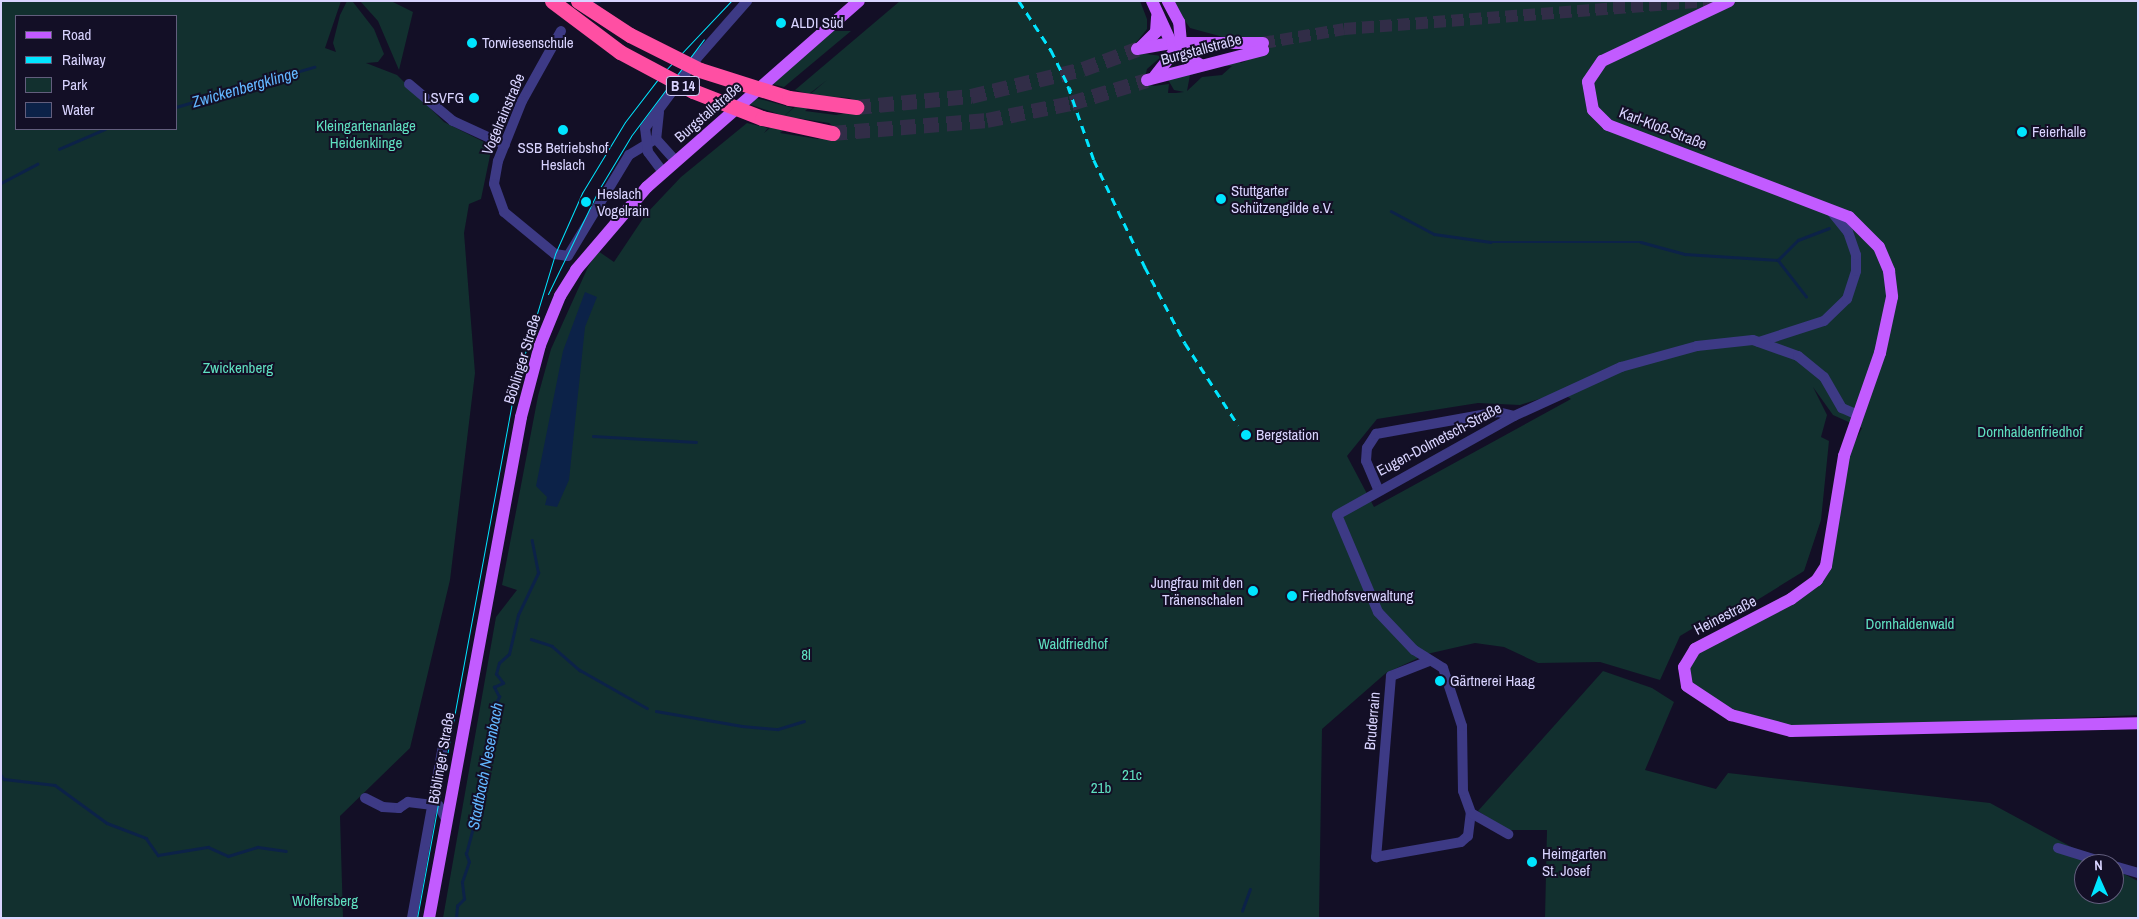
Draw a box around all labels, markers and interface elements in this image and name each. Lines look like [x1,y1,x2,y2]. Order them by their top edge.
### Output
place label: ALDI Süd [791,14,844,32]
legend [15,15,178,130]
marker: ALDI Süd [775,17,787,29]
text: Road [62,24,91,45]
street label: Burgstallstraße [1159,30,1243,68]
place label: Torwiesenschule [482,34,574,52]
marker: Torwiesenschule [466,37,478,49]
text: Railway [62,49,106,70]
water label: Zwickenbergklinge [189,63,301,111]
street label: Vogelrainstraße [478,71,528,157]
text: Park [62,74,87,95]
road number: B 14 [666,74,700,98]
street label: Burgstallstraße [671,78,745,146]
place label: LSVFG [424,89,464,107]
marker: LSVFG [468,92,480,104]
text: Water [62,99,94,120]
street label: Karl-Kloß-Straße [1617,103,1709,153]
park label: Kleingartenanlage Heidenklinge [316,116,416,151]
place label: Feierhalle [2032,123,2086,141]
marker: SSB Betriebshof Heslach [557,124,569,136]
marker: Feierhalle [2016,126,2028,138]
place label: SSB Betriebshof Heslach [518,138,608,173]
place label: Stuttgarter Schützengilde e.V. [1231,181,1333,216]
place label: Heslach Vogelrain [597,184,649,219]
marker: Stuttgarter Schützengilde e.V. [1215,193,1227,205]
marker: Heslach Vogelrain [579,195,593,209]
street label: Böblinger Straße [500,312,544,406]
park label: Zwickenberg [203,359,273,377]
street label: Eugen-Dolmetsch-Straße [1374,398,1504,480]
park label: Dornhaldenfriedhof [1977,423,2083,441]
place label: Bergstation [1256,426,1319,444]
marker: Bergstation [1240,429,1252,441]
place label: Jungfrau mit den Tränenschalen [1151,573,1243,608]
marker: Jungfrau mit den Tränenschalen [1247,585,1259,597]
place label: Friedhofsverwaltung [1302,587,1413,605]
marker: Friedhofsverwaltung [1286,590,1298,602]
street label: Heinestraße [1691,592,1759,638]
park label: Dornhaldenwald [1866,615,1954,633]
park label: Waldfriedhof [1038,635,1108,653]
park label: 8l [801,646,811,664]
place label: Gärtnerei Haag [1450,672,1535,690]
marker: Gärtnerei Haag [1434,675,1446,687]
street label: Bruderrain [1361,691,1383,751]
water label: Stadtbach Nesenbach [463,701,507,831]
street label: Böblinger Straße [424,711,458,805]
park label: 21c [1122,766,1142,784]
park label: 21b [1091,779,1111,797]
place label: Heimgarten St. Josef [1542,844,1606,879]
north arrow [2074,854,2124,904]
marker: Heimgarten St. Josef [1526,856,1538,868]
text: N [2094,856,2103,874]
park label: Wolfersberg [292,892,358,910]

